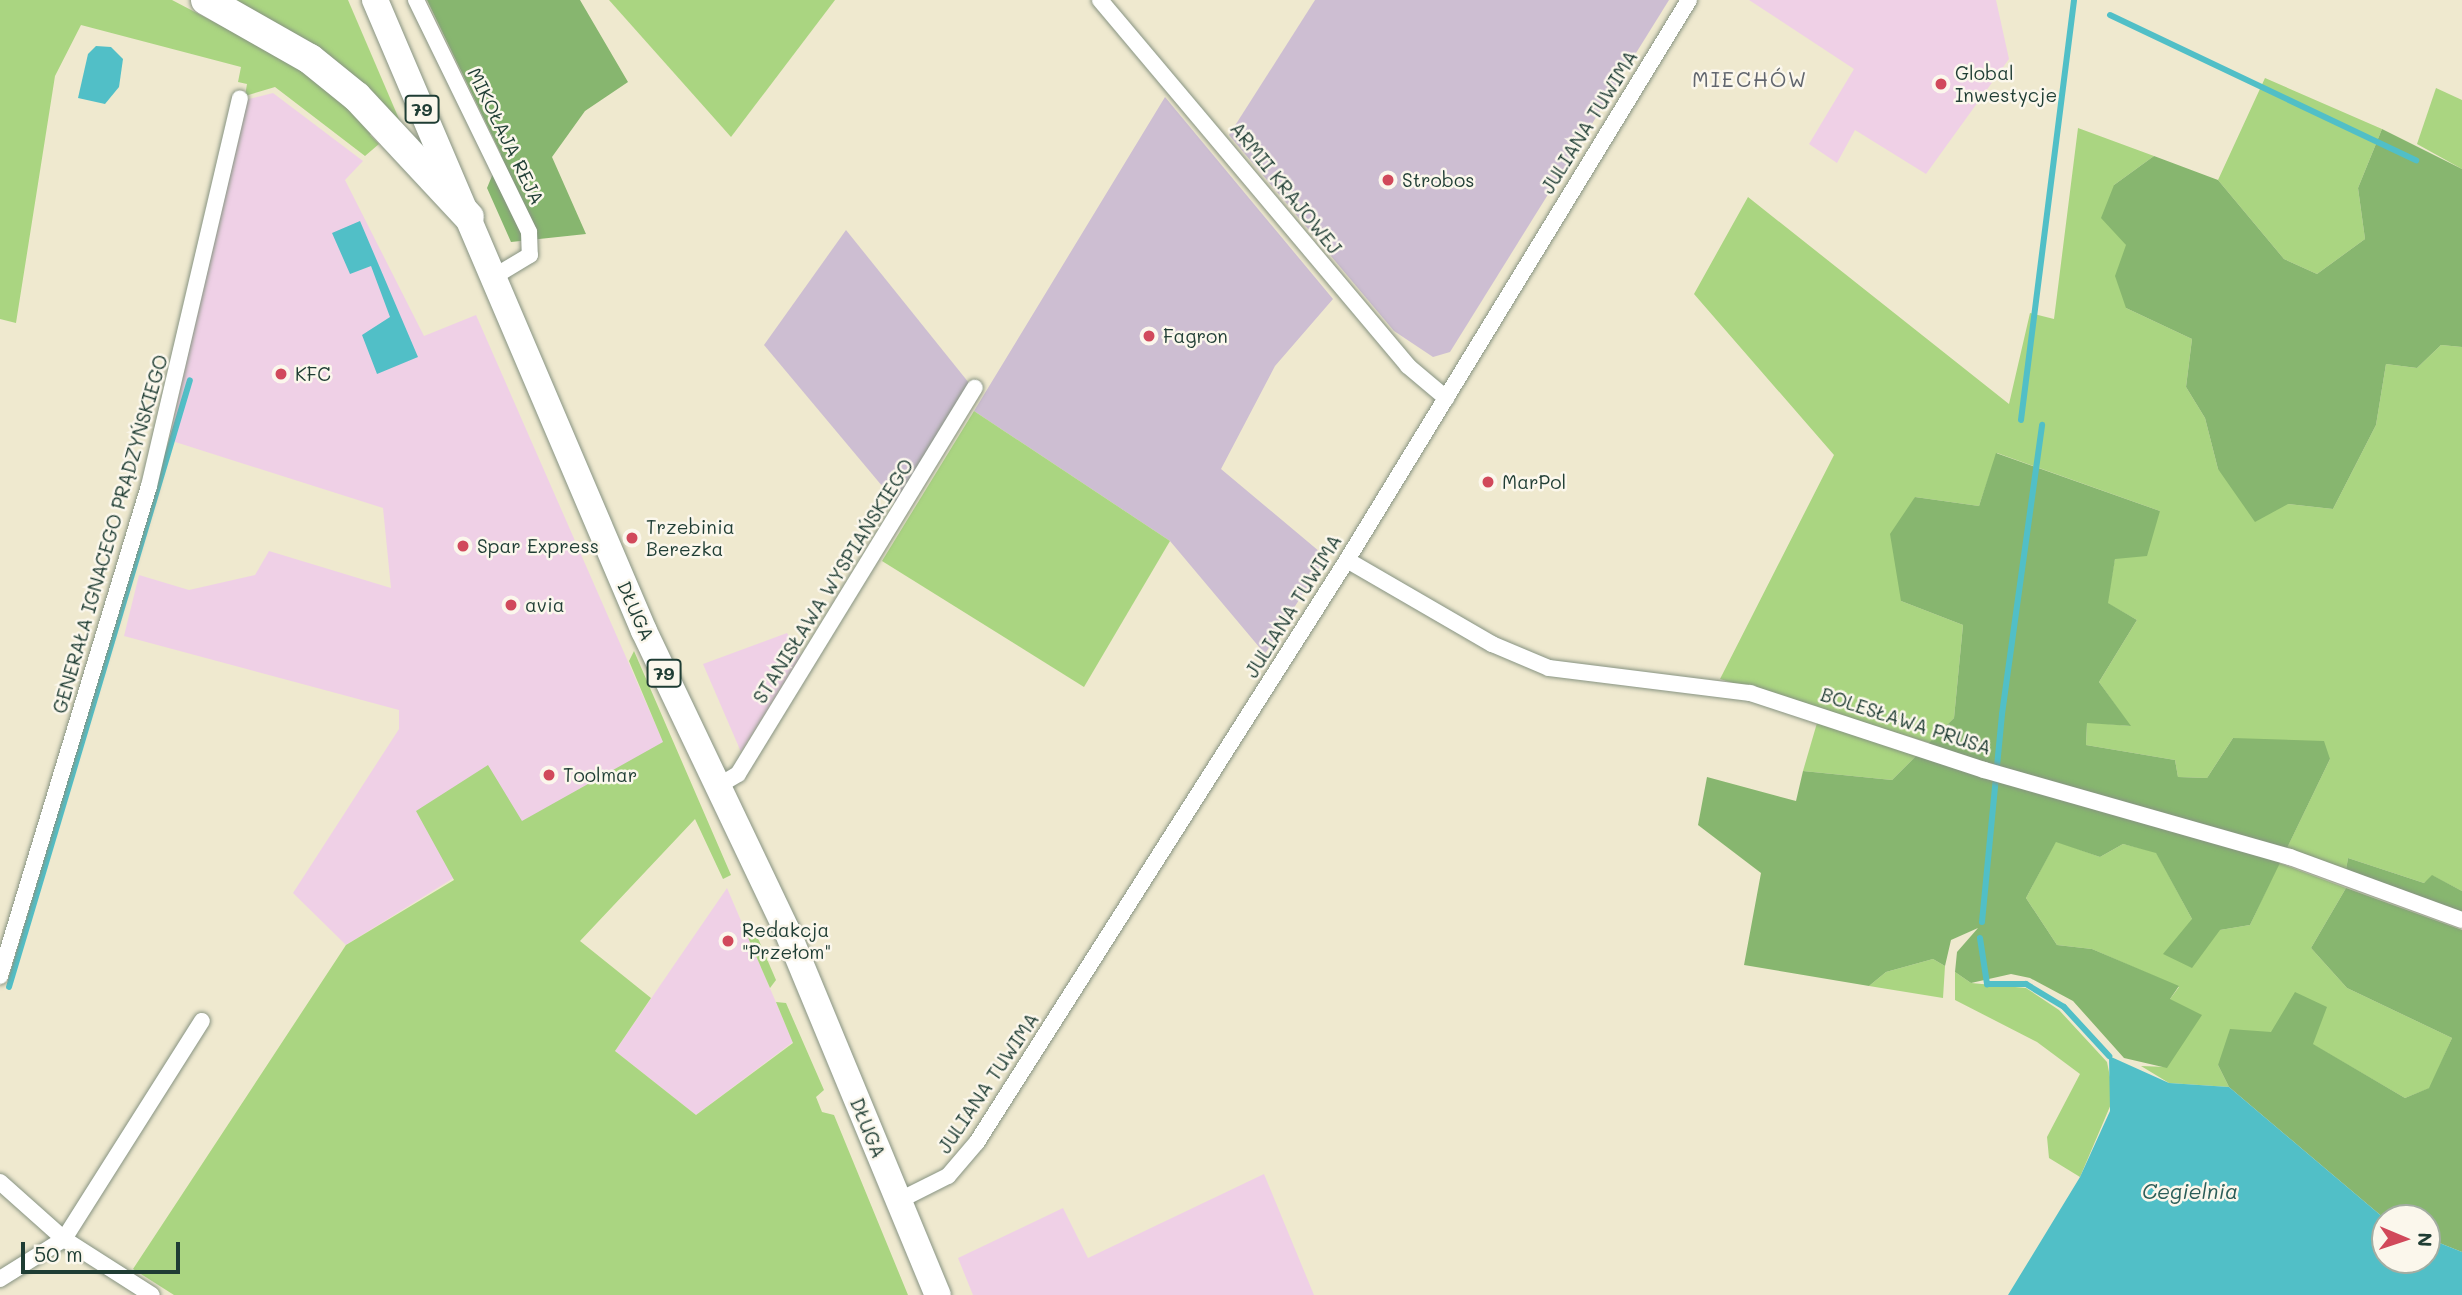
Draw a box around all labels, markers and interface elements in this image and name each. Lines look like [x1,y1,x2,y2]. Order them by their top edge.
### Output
street label: JULIANA TUWIMA [1536,46,1642,198]
place label: Global Inwestycje [1955,62,2057,106]
street label: MIKOŁAJA REJA [463,64,549,208]
district label: MIECHÓW [1693,66,1807,92]
marker: Global Inwestycje [1933,76,1949,92]
road number: 79 [404,94,440,124]
street label: ARMII KRAJOWEJ [1226,117,1346,259]
place label: Strobos [1402,169,1474,191]
marker: Strobos [1380,172,1396,188]
place label: Fagron [1163,325,1228,347]
marker: Fagron [1141,328,1157,344]
street label: GENERAŁA IGNACEGO PRĄDZYŃSKIEGO [48,352,172,716]
place label: KFC [295,363,331,385]
marker: KFC [273,366,289,382]
street label: STANISŁAWA WYSPIAŃSKIEGO [748,455,918,707]
place label: MarPol [1502,471,1566,493]
marker: MarPol [1480,474,1496,490]
place label: Trzebinia Berezka [646,516,735,560]
marker: Trzebinia Berezka [624,530,640,546]
street label: JULIANA TUWIMA [1240,530,1346,682]
place label: Spar Express [477,535,599,557]
marker: Spar Express [455,538,471,554]
street label: DŁUGA [613,578,659,644]
place label: avia [525,594,565,616]
marker: avia [503,597,519,613]
road number: 79 [646,658,682,688]
street label: BOLESŁAWA PRUSA [1818,683,1994,759]
place label: Toolmar [563,764,637,786]
marker: Toolmar [541,767,557,783]
place label: Redakcja "Przełom" [742,919,831,963]
marker: Redakcja "Przełom" [720,933,736,949]
street label: JULIANA TUWIMA [933,1008,1043,1158]
street label: DŁUGA [846,1095,890,1161]
water label: Cegielnia [2142,1178,2238,1204]
north arrow [2371,1204,2441,1274]
scale bar [24,1228,184,1272]
text: N [2413,1232,2438,1247]
text: 50 m [34,1240,83,1267]

